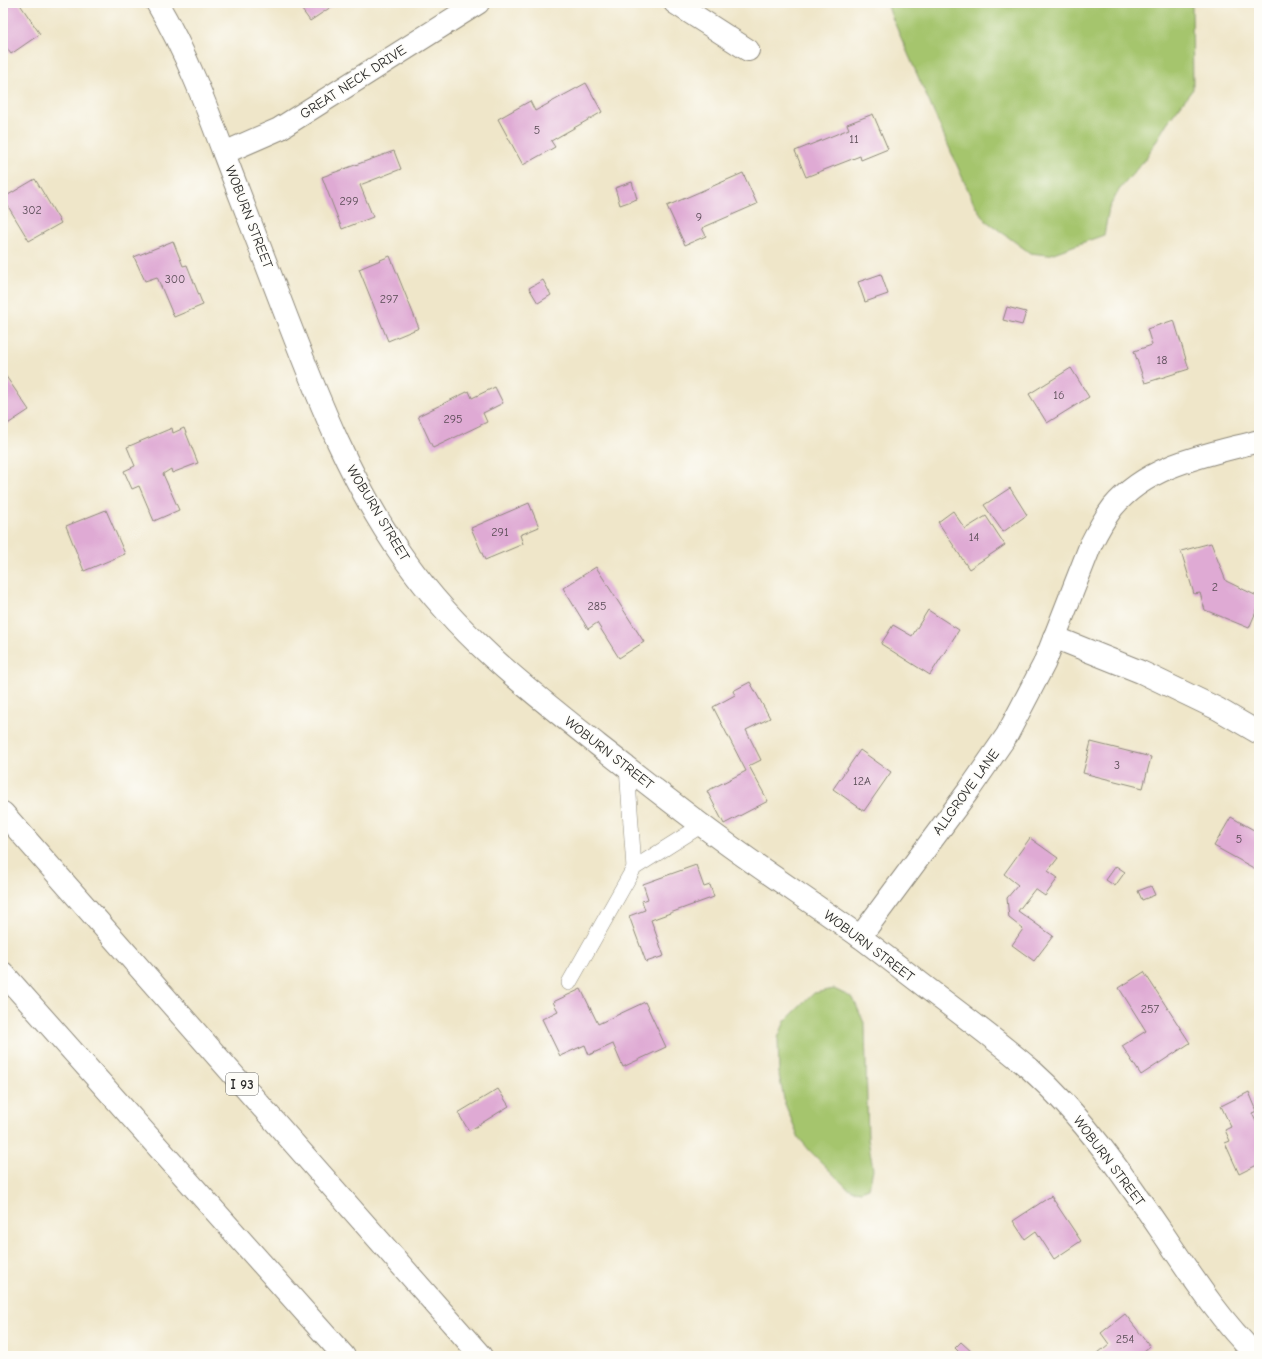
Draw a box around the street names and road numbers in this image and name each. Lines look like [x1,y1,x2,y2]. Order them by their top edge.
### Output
street label: GREAT NECK DRIVE [297,41,409,123]
street label: WOBURN STREET [222,163,277,271]
street label: WOBURN STREET [343,462,414,565]
street label: WOBURN STREET [561,713,658,794]
street label: ALLGROVE LANE [929,746,1003,838]
street label: WOBURN STREET [820,906,918,986]
road number: I 93 [226,1073,258,1095]
street label: WOBURN STREET [1069,1112,1149,1210]

